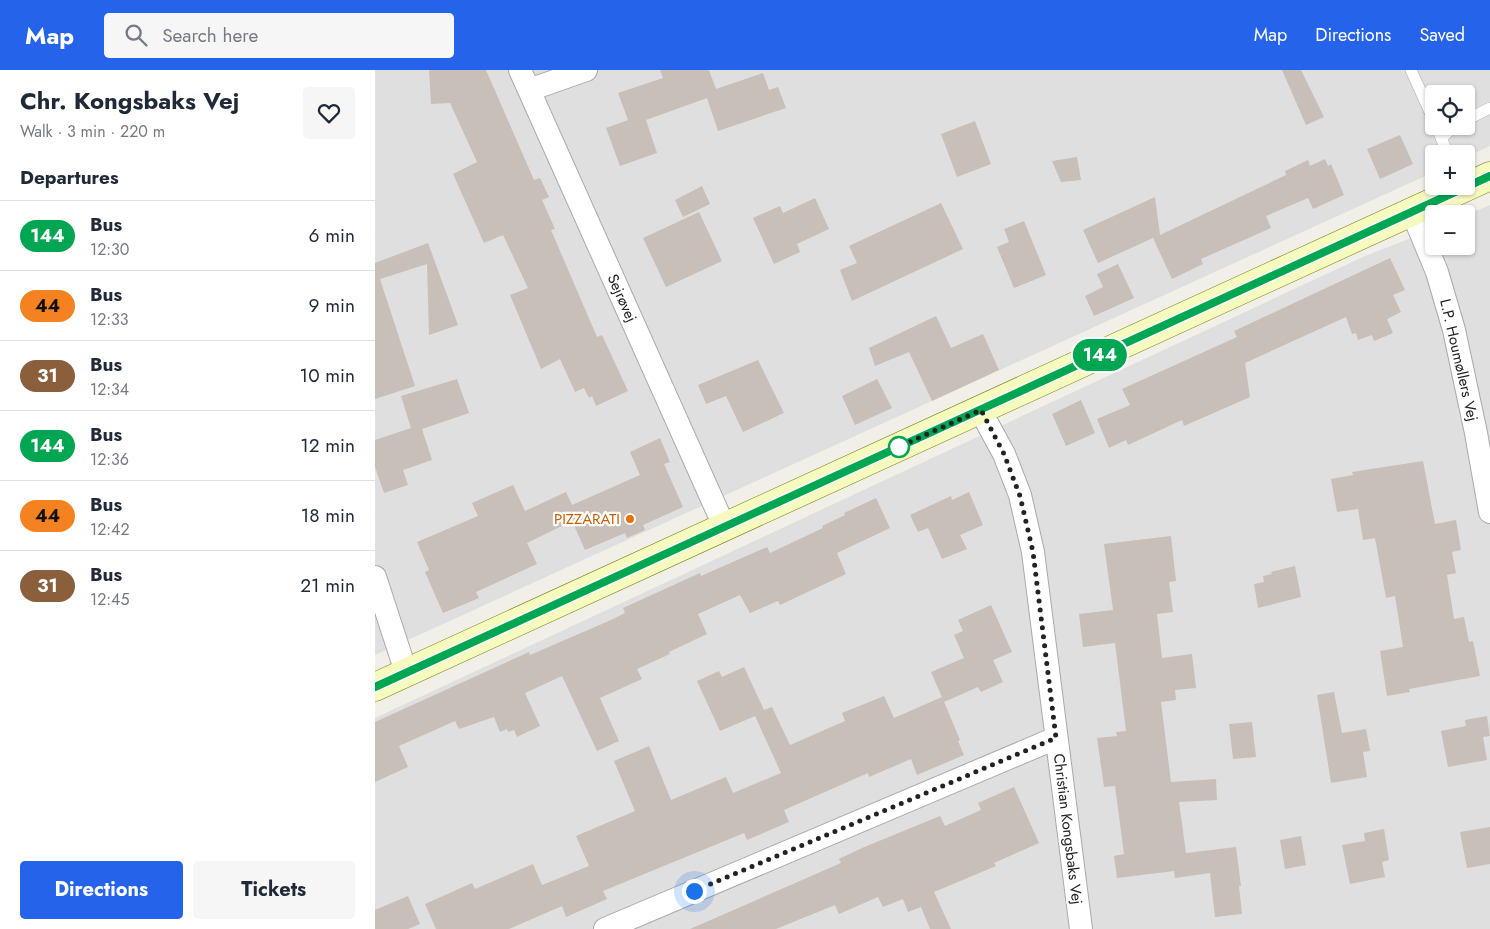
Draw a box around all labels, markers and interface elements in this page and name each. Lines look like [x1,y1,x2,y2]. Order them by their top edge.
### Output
search box [104,13,454,58]
text: Map [25,18,74,53]
icon: search [122,21,150,49]
text: Search here [162,22,258,49]
text: Map [1254,22,1287,48]
text: Directions [1315,22,1391,48]
text: Saved [1419,22,1465,48]
text: Chr. Kongsbaks Vej [20,83,239,118]
map controls [1425,85,1475,255]
button: locate [1425,85,1475,135]
button: heart [303,87,355,139]
text: Walk · 3 min · 220 m [20,120,165,143]
button: + [1425,145,1475,195]
text: Departures [20,164,119,191]
button: − [1425,205,1475,255]
text: Bus [90,211,122,238]
text: 6 min [309,222,355,249]
text: 144 [30,223,65,249]
text: 12:30 [90,238,129,261]
street label: Sejrøvej [602,270,642,326]
text: Bus [90,281,122,308]
text: 9 min [309,292,355,319]
text: 44 [35,293,60,319]
street label: L.P. Houmøllers Vej [1434,297,1484,423]
text: 12:33 [90,308,129,331]
line badge: 144 [1071,339,1129,371]
text: 144 [1083,342,1117,368]
text: Bus [90,351,122,378]
text: 10 min [300,362,355,389]
text: 31 [37,363,58,389]
text: 12:34 [90,378,129,401]
text: Bus [90,421,122,448]
text: 12 min [300,432,355,459]
text: 144 [30,433,65,459]
unlabelled marker [888,436,910,458]
text: 12:36 [90,448,129,471]
text: Bus [90,491,122,518]
text: 18 min [301,502,355,529]
text: 44 [35,503,60,529]
place label: PIZZARATI [554,508,620,530]
marker: PIZZARATI [624,513,636,525]
text: 12:42 [90,518,130,541]
text: Bus [90,561,122,588]
text: 21 min [300,572,355,599]
text: 31 [37,573,58,599]
text: 12:45 [90,588,129,611]
street label: Christian Kongsbaks Vej [1048,752,1088,906]
button: Directions [20,861,183,919]
button: Tickets [193,861,355,919]
your location [682,879,707,904]

